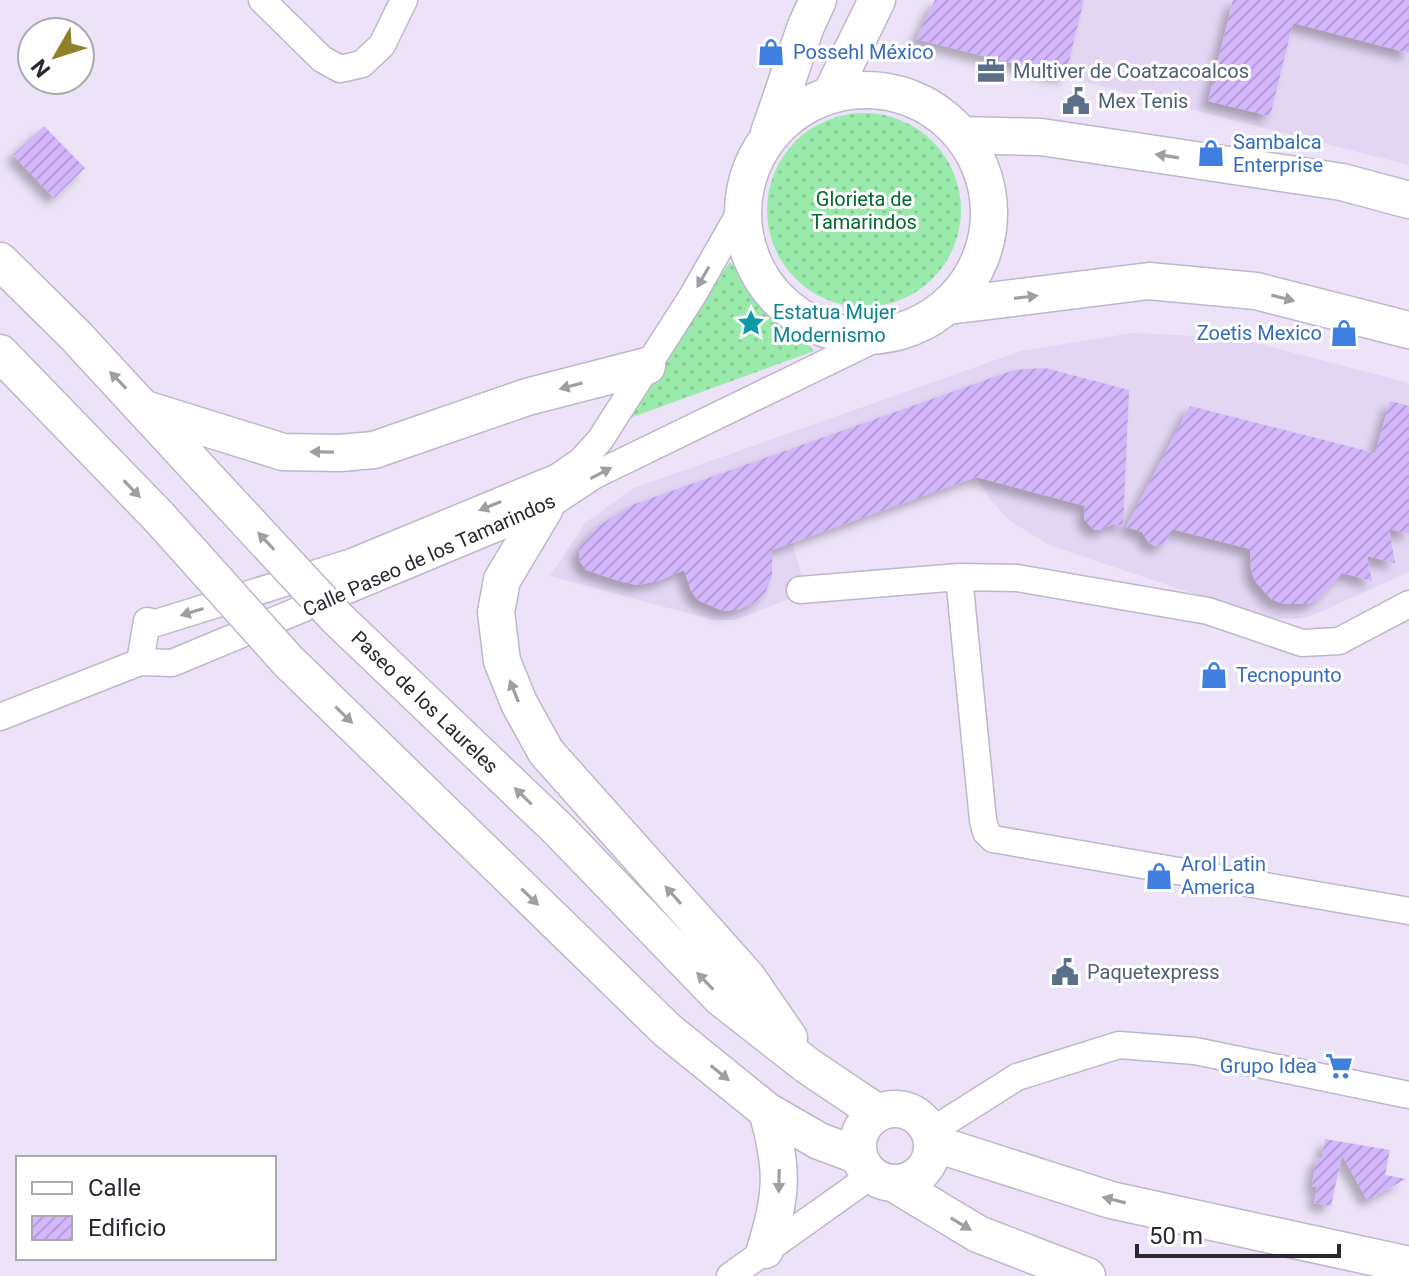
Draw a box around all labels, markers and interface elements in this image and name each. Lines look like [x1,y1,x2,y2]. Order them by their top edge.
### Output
north arrow [16,16,96,96]
shop icon: Possehl México [756,37,786,67]
place label: Possehl México [793,40,934,64]
text: N [26,54,55,82]
office icon: Multiver de Coatzacoalcos [976,56,1006,86]
place label: Multiver de Coatzacoalcos [1013,59,1249,83]
public building icon: Mex Tenis [1061,86,1091,116]
place label: Mex Tenis [1098,89,1188,113]
place label: Sambalca Enterprise [1233,130,1323,177]
shop icon: Sambalca Enterprise [1196,138,1226,168]
one-way arrow [1155,149,1180,162]
park label: Glorieta de Tamarindos [811,187,917,234]
one-way arrow [696,266,710,288]
one-way arrow [1014,290,1039,303]
one-way arrow [1271,293,1296,305]
place label: Estatua Mujer Modernismo [773,300,896,347]
place icon: Estatua Mujer Modernismo [736,308,766,338]
shop icon: Zoetis Mexico [1329,318,1359,348]
place label: Zoetis Mexico [1197,321,1322,345]
one-way arrow [109,371,127,390]
one-way arrow [559,380,584,392]
one-way arrow [309,446,334,459]
one-way arrow [589,467,612,480]
one-way arrow [123,480,141,499]
street label: Calle Paseo de los Tamarindos [299,488,559,622]
one-way arrow [478,499,502,512]
one-way arrow [257,532,275,551]
one-way arrow [180,606,204,619]
street label: Paseo de los Laureles [347,626,503,778]
shop icon: Tecnopunto [1199,660,1229,690]
place label: Tecnopunto [1236,663,1342,687]
one-way arrow [507,679,520,703]
one-way arrow [334,706,353,724]
one-way arrow [514,787,533,805]
place label: Arol Latin America [1181,852,1266,899]
shop icon: Arol Latin America [1144,861,1174,891]
one-way arrow [665,885,683,904]
one-way arrow [520,887,539,906]
public building icon: Paquetexpress [1050,957,1080,987]
place label: Paquetexpress [1087,960,1220,984]
one-way arrow [696,972,715,991]
supermarket icon: Grupo Idea [1324,1051,1354,1081]
place label: Grupo Idea [1220,1054,1317,1078]
one-way arrow [710,1065,731,1082]
legend [16,1156,276,1260]
one-way arrow [773,1169,786,1194]
text: Calle [88,1174,141,1202]
one-way arrow [1101,1193,1126,1206]
scale bar [1137,1208,1339,1258]
text: Edificio [88,1214,166,1242]
one-way arrow [950,1216,973,1231]
text: 50 m [1149,1222,1203,1250]

